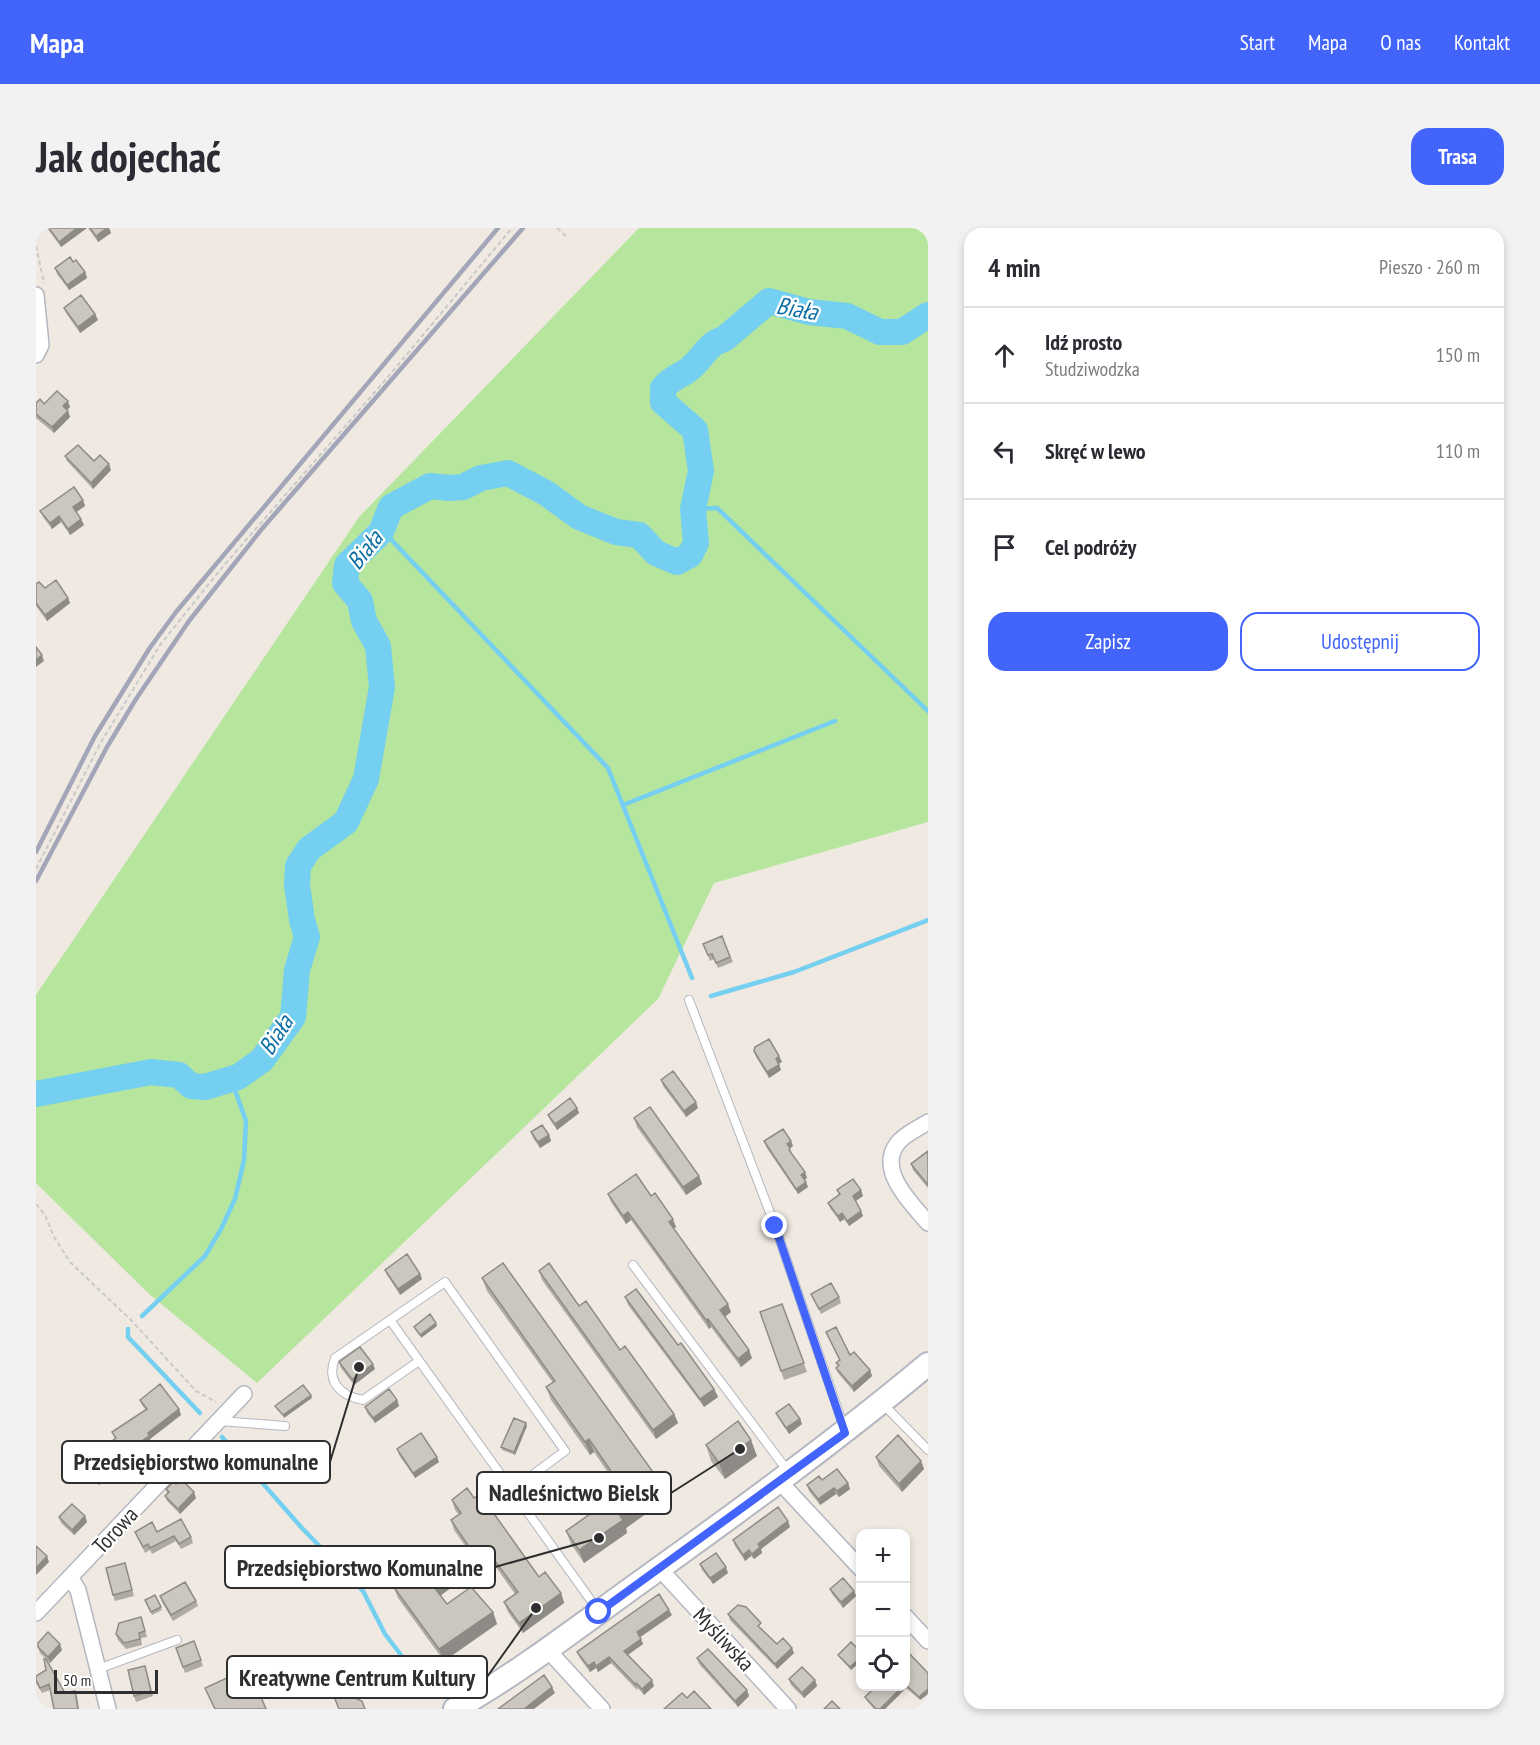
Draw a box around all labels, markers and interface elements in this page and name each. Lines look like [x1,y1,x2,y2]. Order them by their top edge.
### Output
text: Mapa [30,24,84,61]
text: Start [1240,29,1275,56]
text: Mapa [1308,29,1347,56]
text: O nas [1380,29,1421,56]
text: Kontakt [1454,29,1510,56]
button: Trasa [1411,128,1504,185]
text: Jak dojechać [36,129,221,184]
text: 4 min [988,251,1041,284]
text: Pieszo · 260 m [1379,254,1480,280]
water label: Biała [774,290,822,328]
text: Idź prosto [1045,328,1122,356]
icon: ahead [988,339,1021,372]
text: 150 m [1436,342,1480,368]
text: Studziwodzka [1045,356,1140,382]
icon: left [988,435,1021,468]
text: Skręć w lewo [1045,437,1146,465]
text: 110 m [1436,438,1480,464]
water label: Biała [340,523,390,576]
icon: arrive [988,531,1021,564]
text: Cel podróży [1045,533,1136,561]
button: Zapisz [988,612,1228,671]
button: Udostępnij [1240,612,1480,671]
water label: Biała [251,1008,301,1060]
route end [761,1212,787,1238]
callout: Przedsiębiorstwo komunalne [62,1441,330,1483]
text: Przedsiębiorstwo komunalne [74,1446,318,1477]
callout: Nadleśnictwo Bielsk [477,1472,671,1514]
text: Nadleśnictwo Bielsk [489,1477,659,1508]
street label: Torowa [86,1501,144,1559]
map controls [856,1529,910,1691]
button: + [856,1529,910,1583]
callout: Przedsiębiorstwo Komunalne [225,1546,495,1588]
text: Przedsiębiorstwo Komunalne [237,1552,483,1583]
button: − [856,1583,910,1637]
route start [585,1598,611,1624]
street label: Myśliwska [687,1601,761,1677]
button: locate [856,1637,910,1691]
callout: Kreatywne Centrum Kultury [227,1656,487,1698]
text: Kreatywne Centrum Kultury [239,1662,475,1693]
scale bar [54,1667,158,1694]
text: 50 m [63,1670,91,1690]

